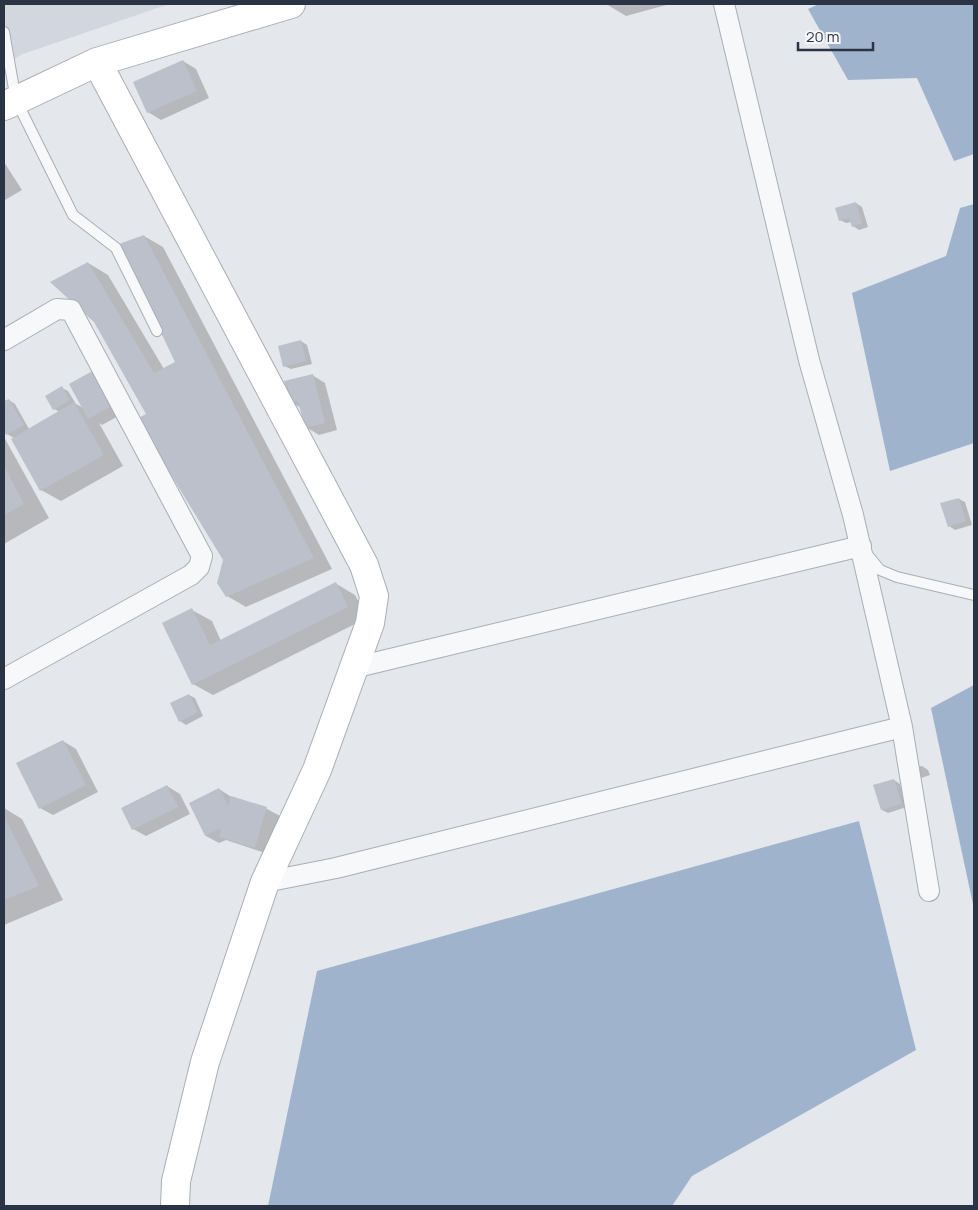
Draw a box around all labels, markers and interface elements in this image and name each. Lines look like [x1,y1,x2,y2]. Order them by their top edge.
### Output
scale bar [798,20,873,52]
text: 20 m [806,26,839,47]

